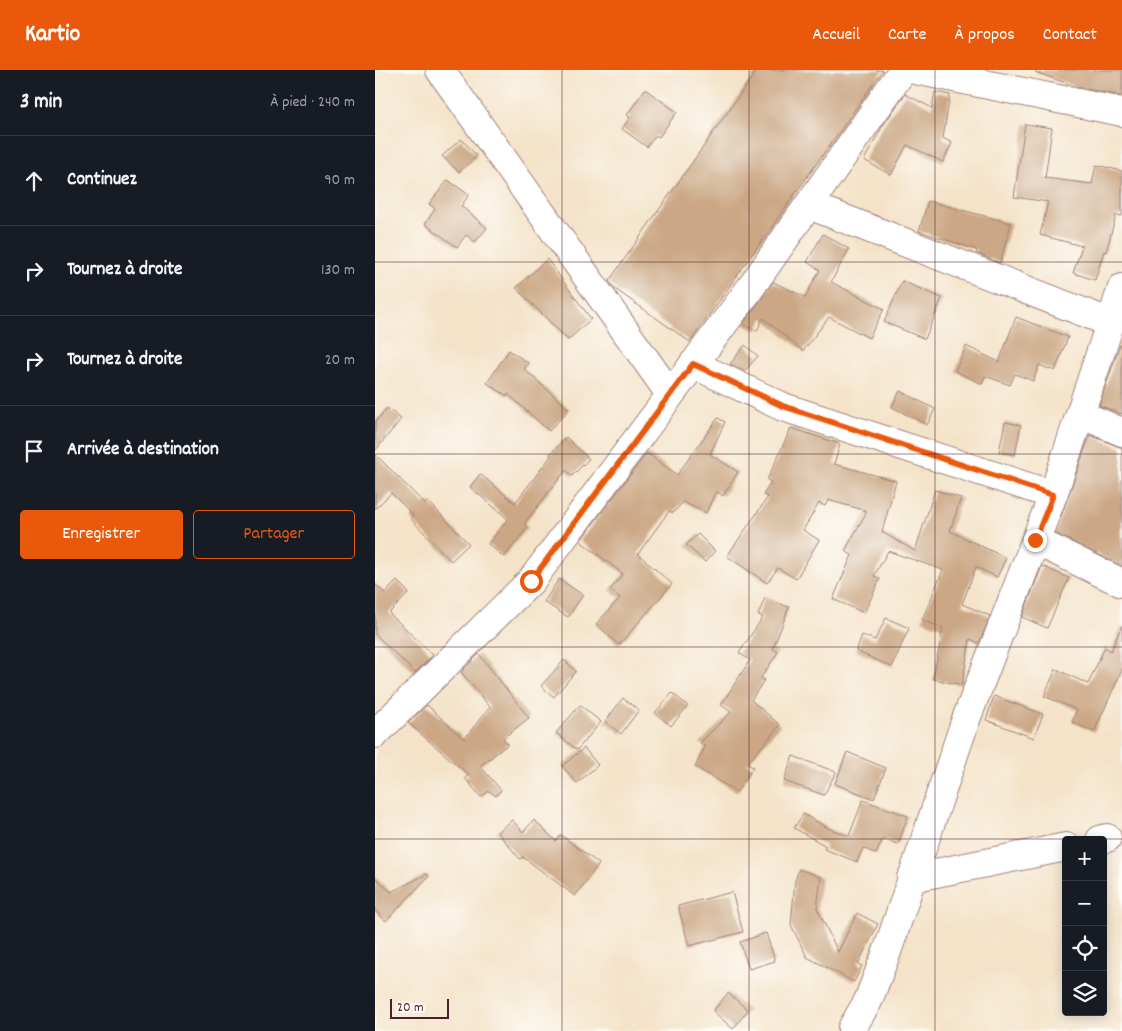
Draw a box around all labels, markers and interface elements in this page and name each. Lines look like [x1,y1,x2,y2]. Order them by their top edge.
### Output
text: Kartio [25,18,80,52]
text: Accueil [812,23,860,48]
text: Carte [888,23,927,48]
text: À propos [955,23,1015,48]
text: Contact [1043,23,1097,48]
text: 3 min [20,88,62,118]
text: À pied · 240 m [270,91,355,114]
icon: ahead [20,167,48,195]
text: Continuez [67,167,137,194]
text: 90 m [324,169,355,192]
icon: right [20,257,48,285]
text: Tournez à droite [67,257,182,284]
text: 130 m [321,259,355,282]
icon: right [20,347,48,375]
text: Tournez à droite [67,347,182,374]
text: 20 m [325,349,355,372]
icon: arrive [20,437,48,465]
text: Arrivée à destination [67,437,219,464]
button: Enregistrer [20,510,183,559]
button: Partager [193,510,355,559]
route end [1024,529,1047,552]
route start [520,570,543,593]
map controls [1062,836,1107,1016]
button: + [1062,836,1107,881]
button: − [1062,881,1107,926]
button: locate [1062,926,1107,971]
button: layers [1062,971,1107,1016]
scale bar [390,996,449,1019]
text: 20 m [397,998,424,1018]

